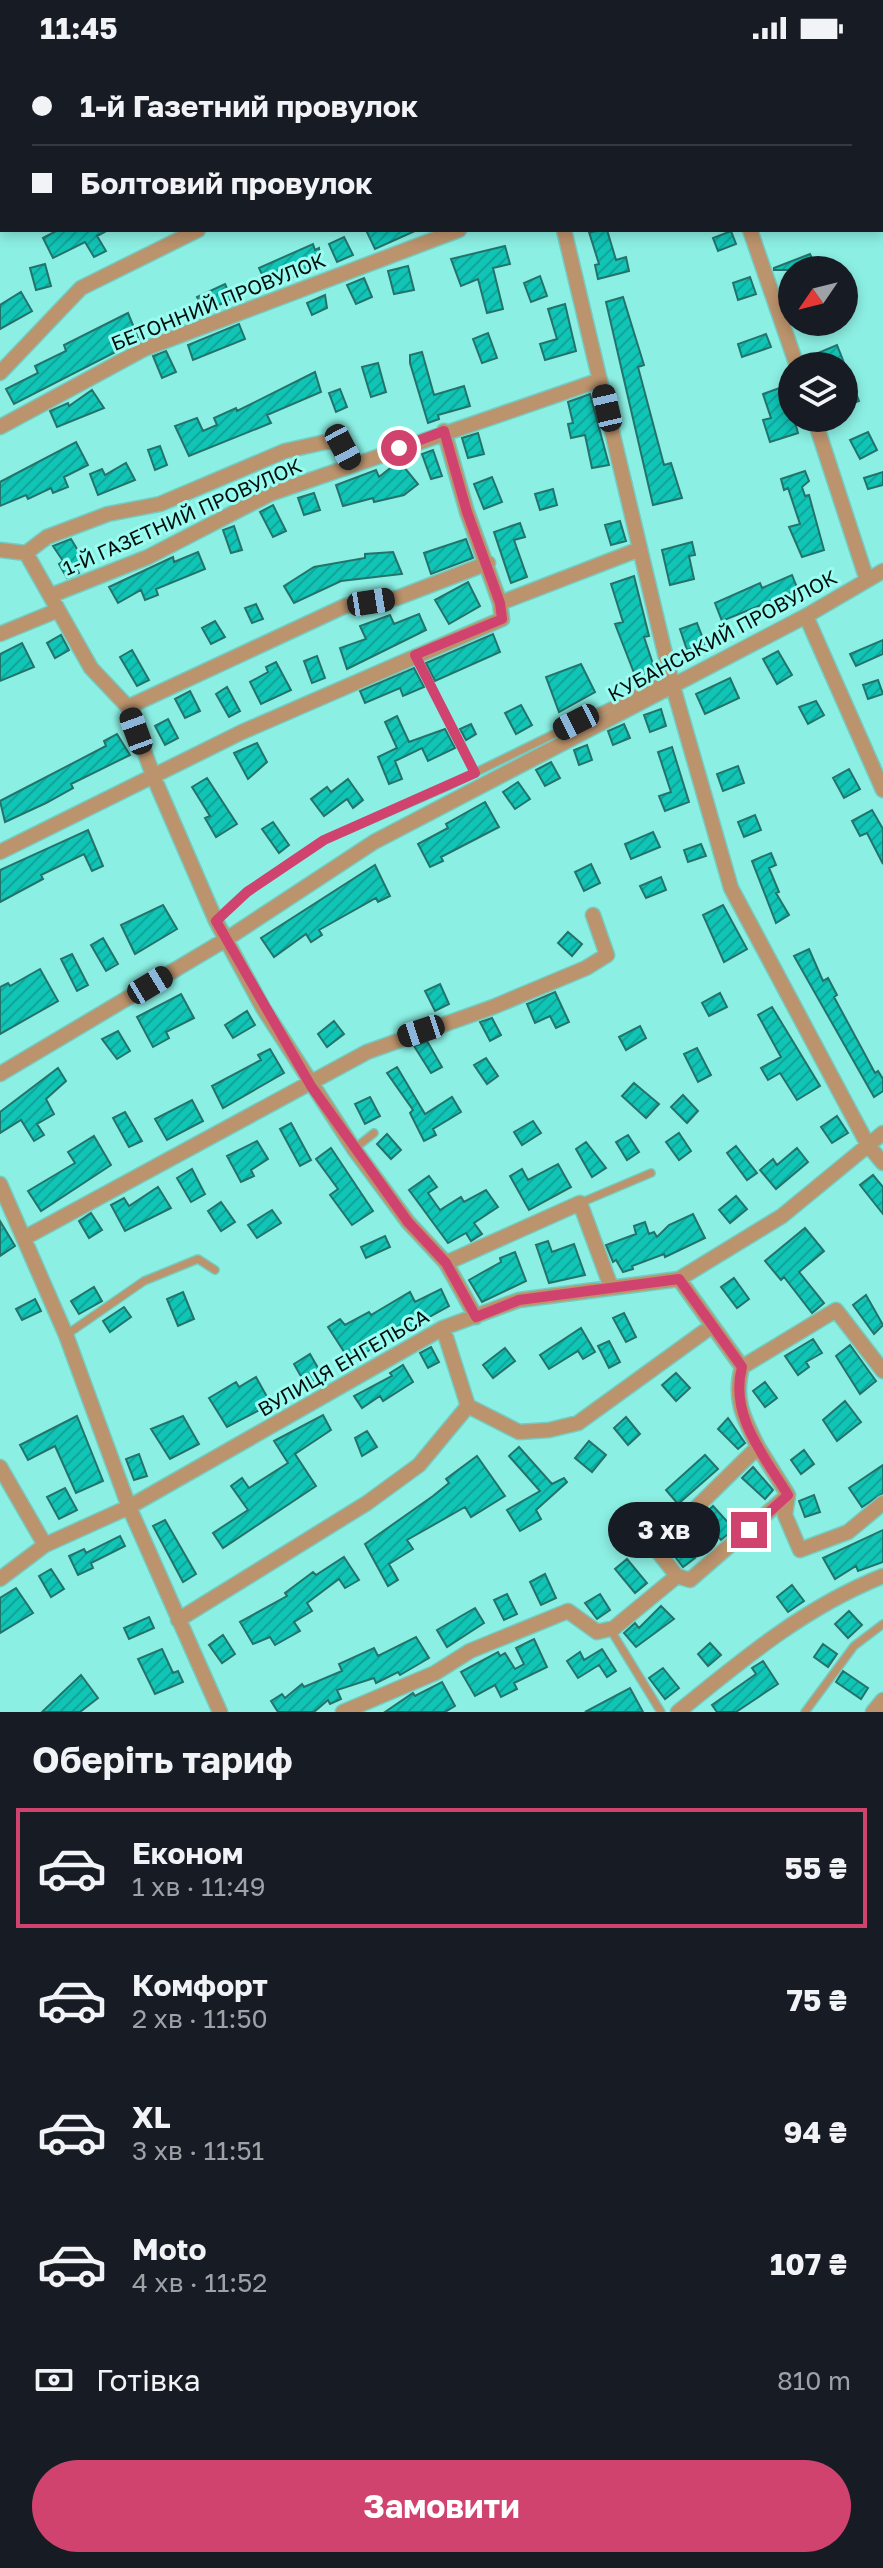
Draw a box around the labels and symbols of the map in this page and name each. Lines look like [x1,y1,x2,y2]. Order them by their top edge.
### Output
street label: БЕТОННИЙ ПРОВУЛОК [107,247,329,355]
north arrow [778,256,858,336]
car [590,382,624,434]
car [321,420,365,474]
route start [381,430,417,466]
street label: 1-Й ГАЗЕТНИЙ ПРОВУЛОК [59,452,305,580]
street label: КУБАНСЬКИЙ ПРОВУЛОК [603,564,841,706]
car [345,586,397,618]
car [549,700,603,744]
car [117,704,155,758]
car [123,962,177,1008]
car [394,1012,448,1050]
street label: ВУЛИЦЯ ЕНГЕЛЬСА [253,1303,433,1421]
callout: 3 хв [609,1502,721,1558]
route end [731,1512,767,1548]

